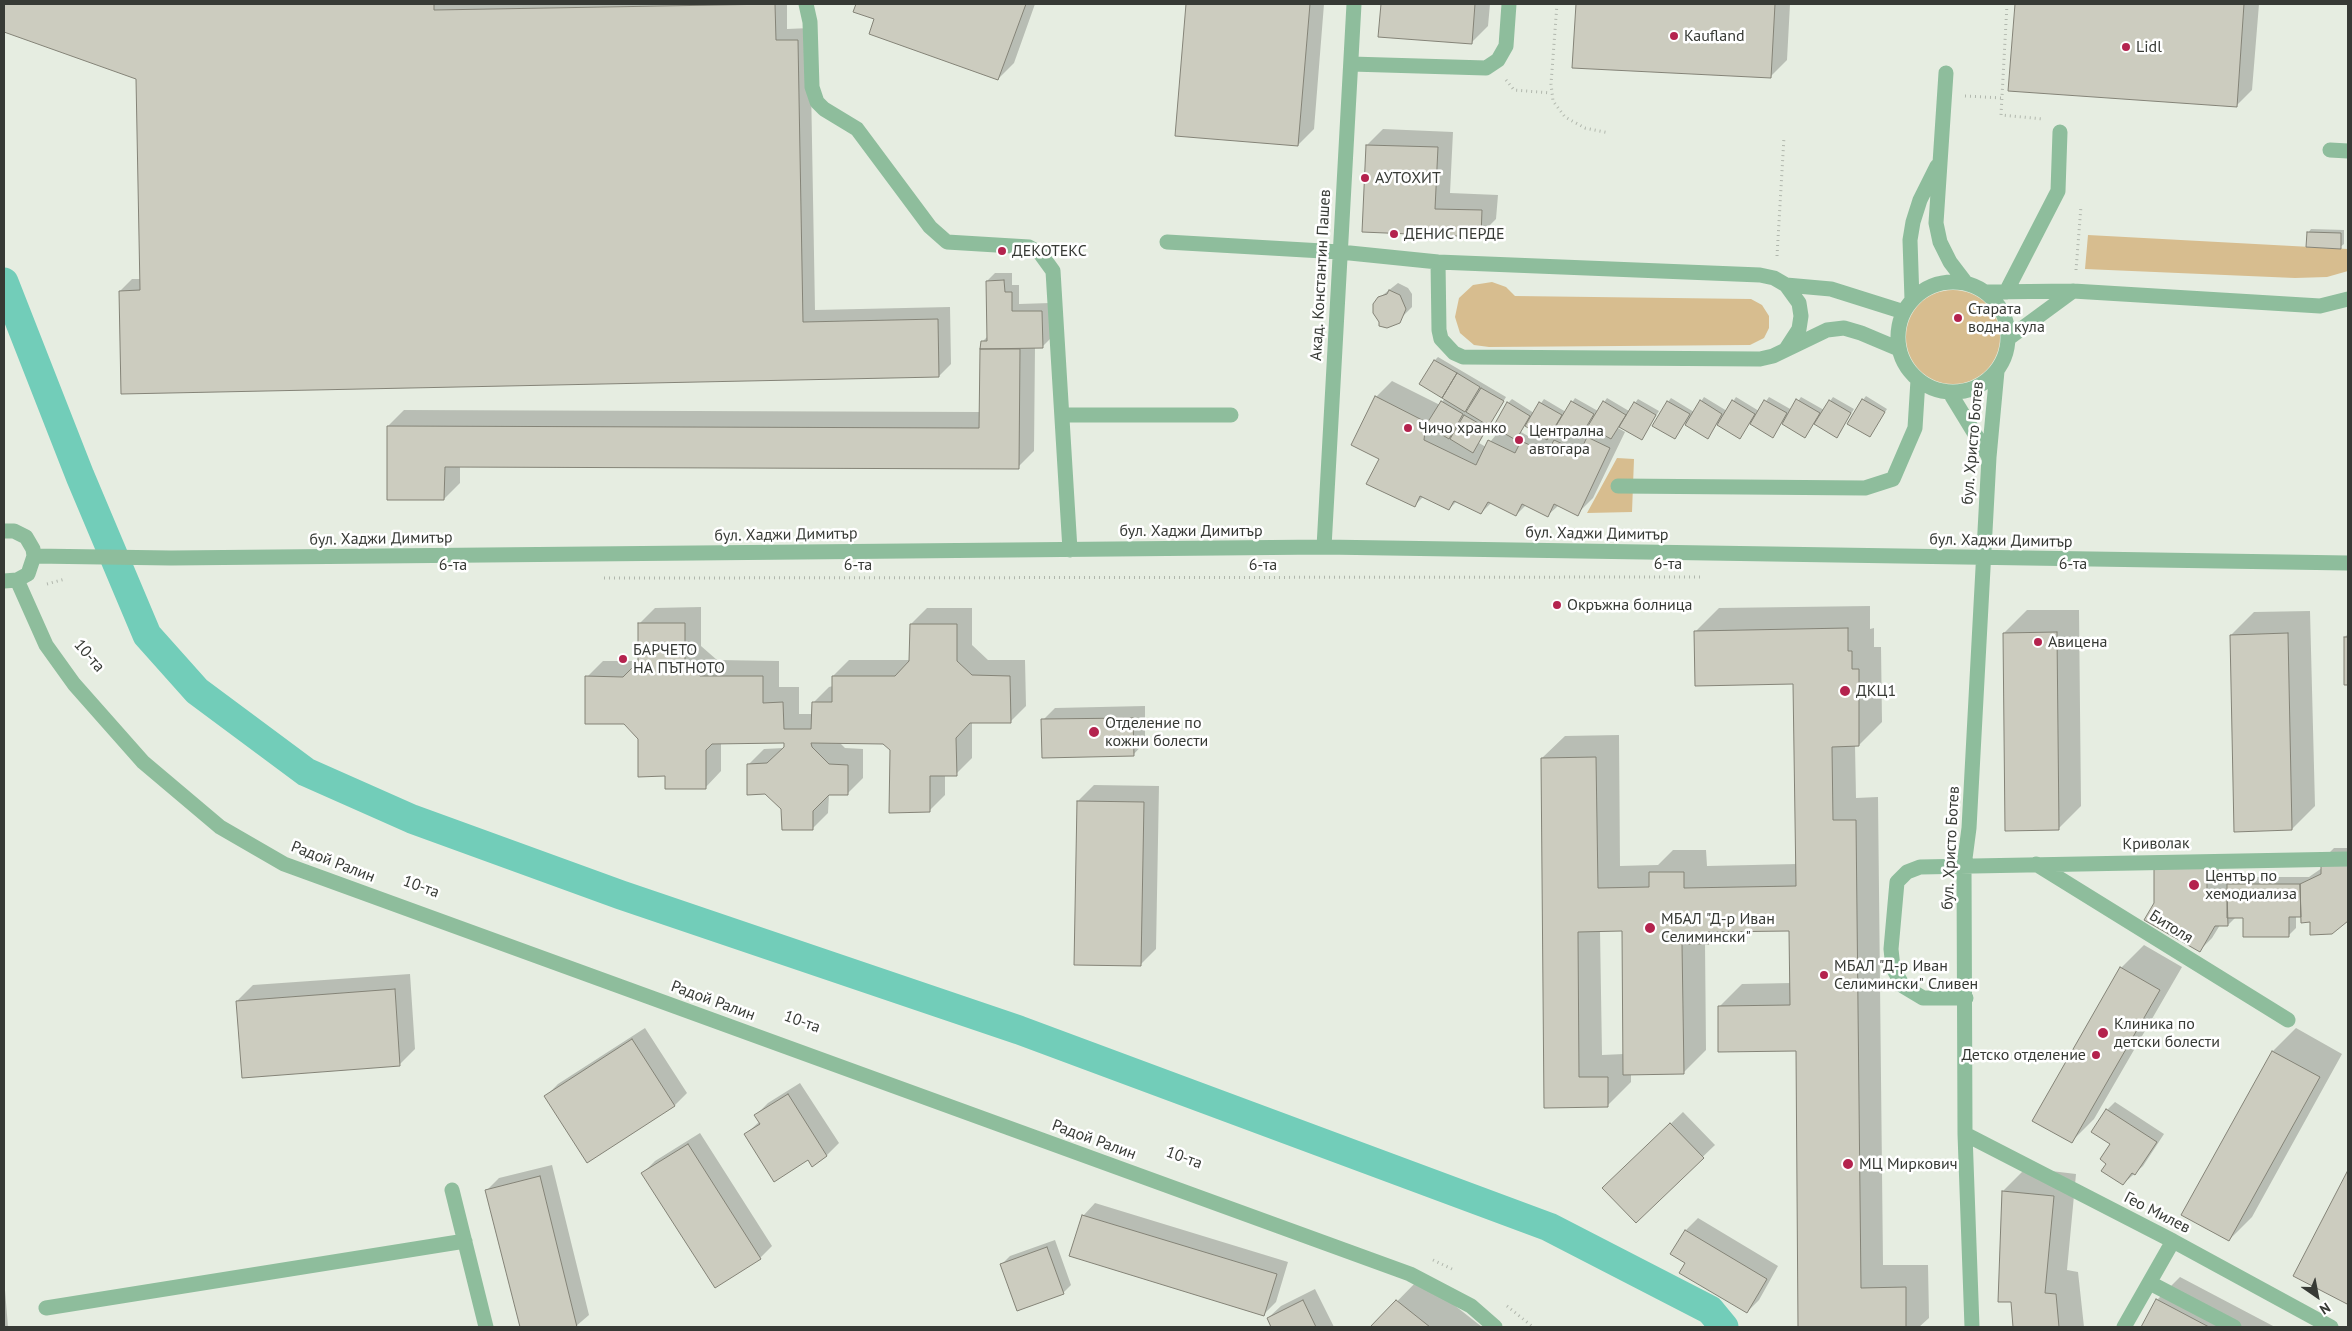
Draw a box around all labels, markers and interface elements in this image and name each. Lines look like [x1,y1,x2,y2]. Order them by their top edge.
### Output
place label: Kaufland [1684,26,1744,46]
marker: Kaufland [1668,30,1680,42]
place label: Lidl [2136,37,2162,57]
marker: Lidl [2120,41,2132,53]
place label: АУТОХИТ [1375,168,1441,188]
marker: АУТОХИТ [1359,172,1371,184]
street label: Акад. Константин Пашев [1307,189,1335,361]
place label: ДЕНИС ПЕРДЕ [1404,224,1505,244]
marker: ДЕНИС ПЕРДЕ [1388,228,1400,240]
place label: ДЕКОТЕКС [1012,241,1087,261]
marker: ДЕКОТЕКС [996,245,1008,257]
place label: Старата водна кула [1968,299,2045,337]
marker: Старата водна кула [1952,312,1964,324]
street label: бул. Христо Ботев [1958,380,1988,506]
place label: Чичо хранко [1418,418,1507,438]
place label: Централна автогара [1529,421,1604,459]
marker: Чичо хранко [1402,422,1414,434]
marker: Централна автогара [1513,434,1525,446]
street label: бул. Хаджи Димитър [1119,521,1263,541]
street label: бул. Хаджи Димитър [1525,523,1669,545]
street label: бул. Хаджи Димитър [714,524,858,546]
street label: бул. Хаджи Димитър [309,528,453,550]
street label: бул. Хаджи Димитър [1929,530,2073,552]
street label: 6-та [1654,554,1682,574]
street label: 6-та [2059,554,2087,574]
street label: 6-та [439,555,467,575]
street label: 6-та [844,555,872,575]
street label: 6-та [1249,555,1277,575]
place label: Окръжна болница [1567,595,1693,615]
marker: Окръжна болница [1551,599,1563,611]
place label: Авицена [2048,632,2108,652]
street label: 10-та [70,636,108,676]
marker: Авицена [2032,636,2044,648]
place label: БАРЧЕТО НА ПЪТНОТО [633,640,725,678]
marker: БАРЧЕТО НА ПЪТНОТО [617,653,629,665]
place label: ДКЦ1 [1856,681,1896,701]
marker: ДКЦ1 [1838,684,1852,698]
place label: Отделение по кожни болести [1105,713,1208,751]
marker: Отделение по кожни болести [1087,725,1101,739]
street label: бул. Христо Ботев [1938,786,1964,910]
street label: Криволак [2122,834,2190,854]
street label: Радой Ралин [288,837,378,887]
place label: Център по хемодиализа [2205,866,2297,904]
street label: 10-та [400,872,442,902]
marker: Център по хемодиализа [2187,878,2201,892]
street label: Битоля [2146,906,2196,948]
place label: МБАЛ "Д-р Иван Селимински" [1661,909,1775,947]
marker: МБАЛ "Д-р Иван Селимински" [1643,921,1657,935]
place label: МБАЛ "Д-р Иван Селимински" Сливен [1834,956,1978,994]
marker: МБАЛ "Д-р Иван Селимински" Сливен [1818,969,1830,981]
street label: Радой Ралин [668,977,758,1025]
street label: 10-та [781,1007,823,1037]
place label: Клиника по детски болести [2114,1014,2220,1052]
marker: Клиника по детски болести [2096,1026,2110,1040]
place label: Детско отделение [1961,1045,2086,1065]
marker: Детско отделение [2090,1049,2102,1061]
street label: Радой Ралин [1049,1116,1139,1164]
street label: 10-та [1163,1143,1205,1173]
place label: МЦ Миркович [1859,1154,1958,1174]
marker: МЦ Миркович [1841,1157,1855,1171]
street label: Гео Милев [2121,1188,2193,1238]
north arrow [2292,1271,2342,1321]
text: N [2316,1299,2334,1319]

